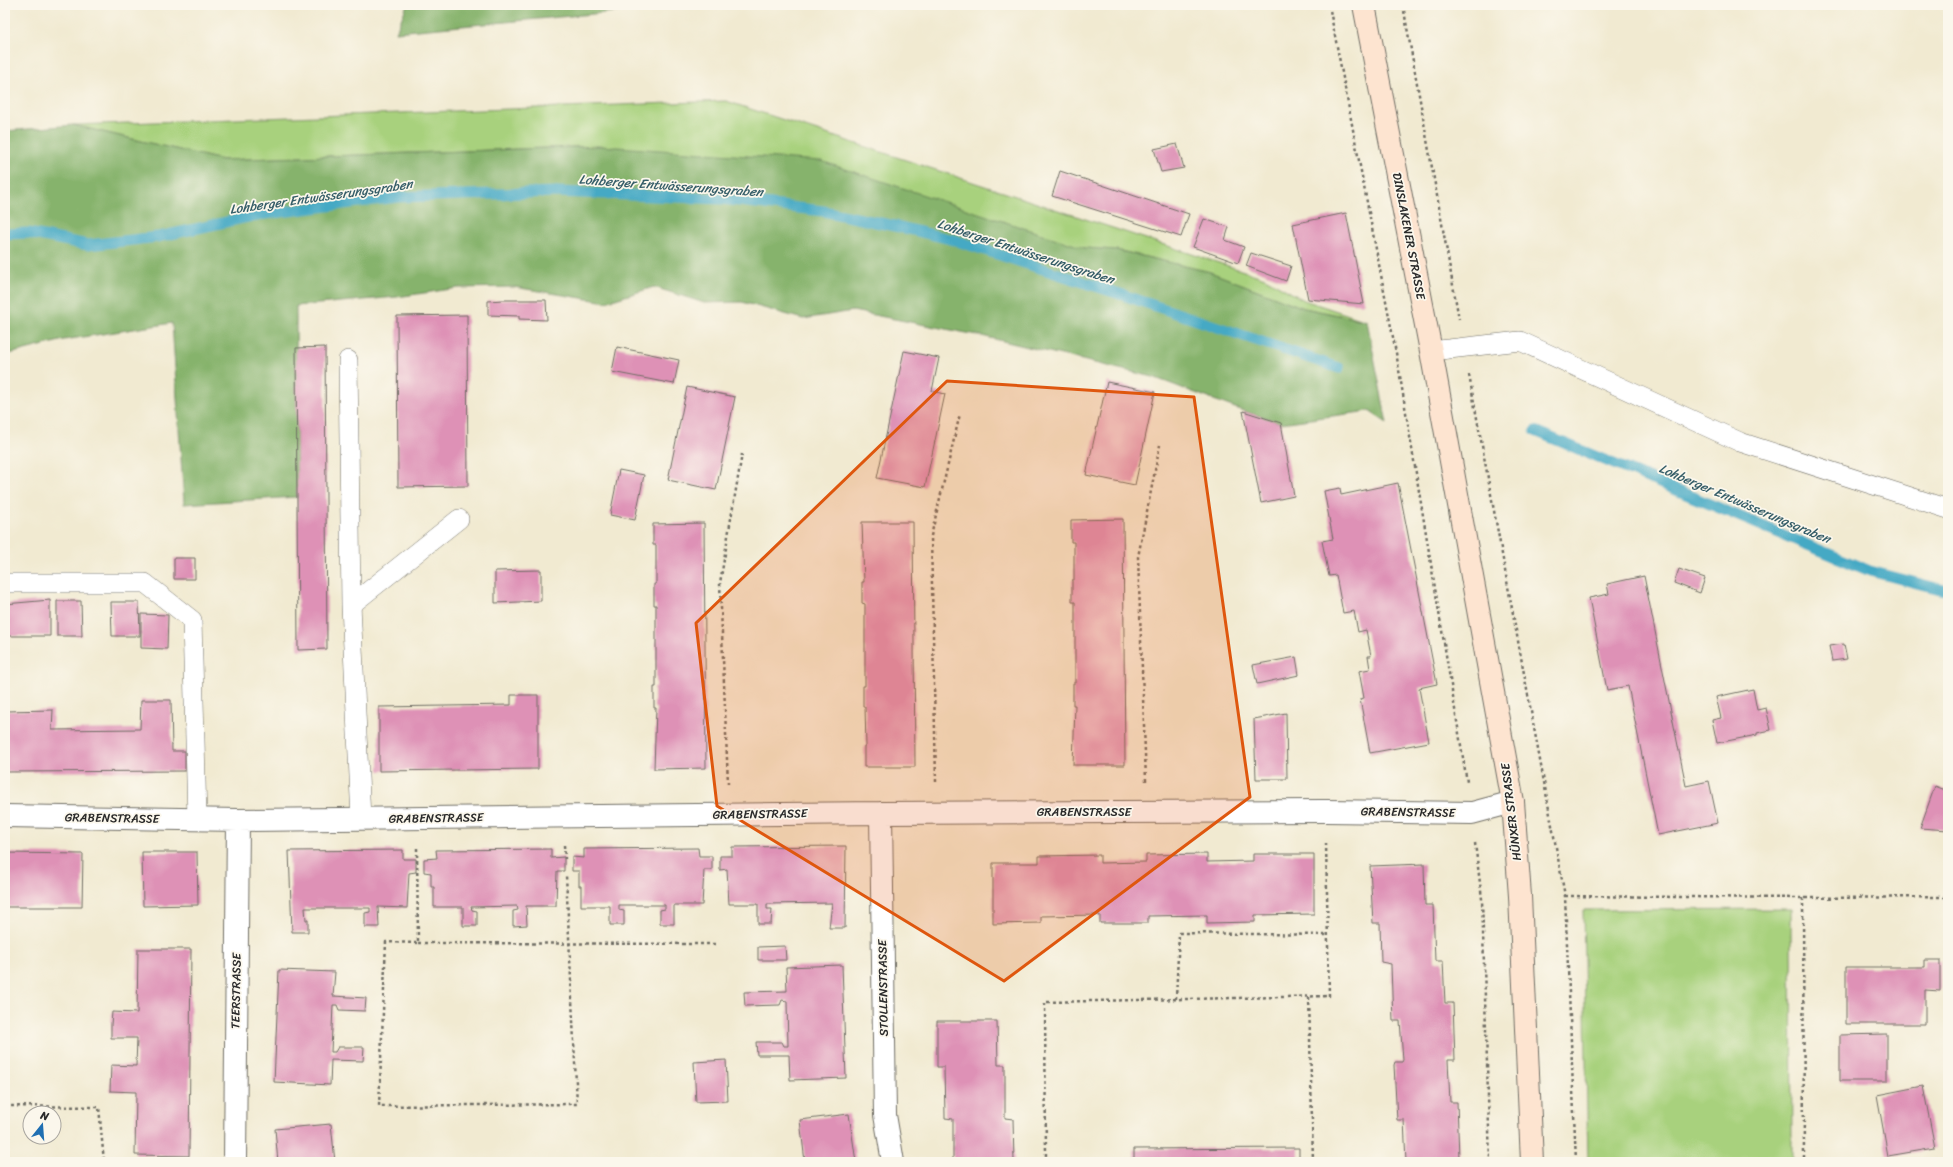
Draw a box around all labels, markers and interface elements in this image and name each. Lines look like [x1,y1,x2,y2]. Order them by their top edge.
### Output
water label: Lohberger Entwässerungsgraben [578,168,766,204]
street label: DINSLAKENER STRASSE [1386,171,1432,303]
water label: Lohberger Entwässerungsgraben [228,172,416,221]
water label: Lohberger Entwässerungsgraben [935,212,1119,291]
water label: Lohberger Entwässerungsgraben [1655,457,1836,551]
street label: HÜNXER STRASSE [1494,761,1528,862]
street label: GRABENSTRASSE [1361,800,1457,824]
street label: GRABENSTRASSE [1037,801,1133,823]
street label: GRABENSTRASSE [713,802,809,826]
street label: GRABENSTRASSE [65,806,161,830]
street label: GRABENSTRASSE [389,806,485,830]
street label: STOLLENSTRASSE [871,938,895,1037]
street label: TEERSTRASSE [224,951,248,1029]
north arrow [22,1105,62,1145]
text: N [37,1105,52,1126]

